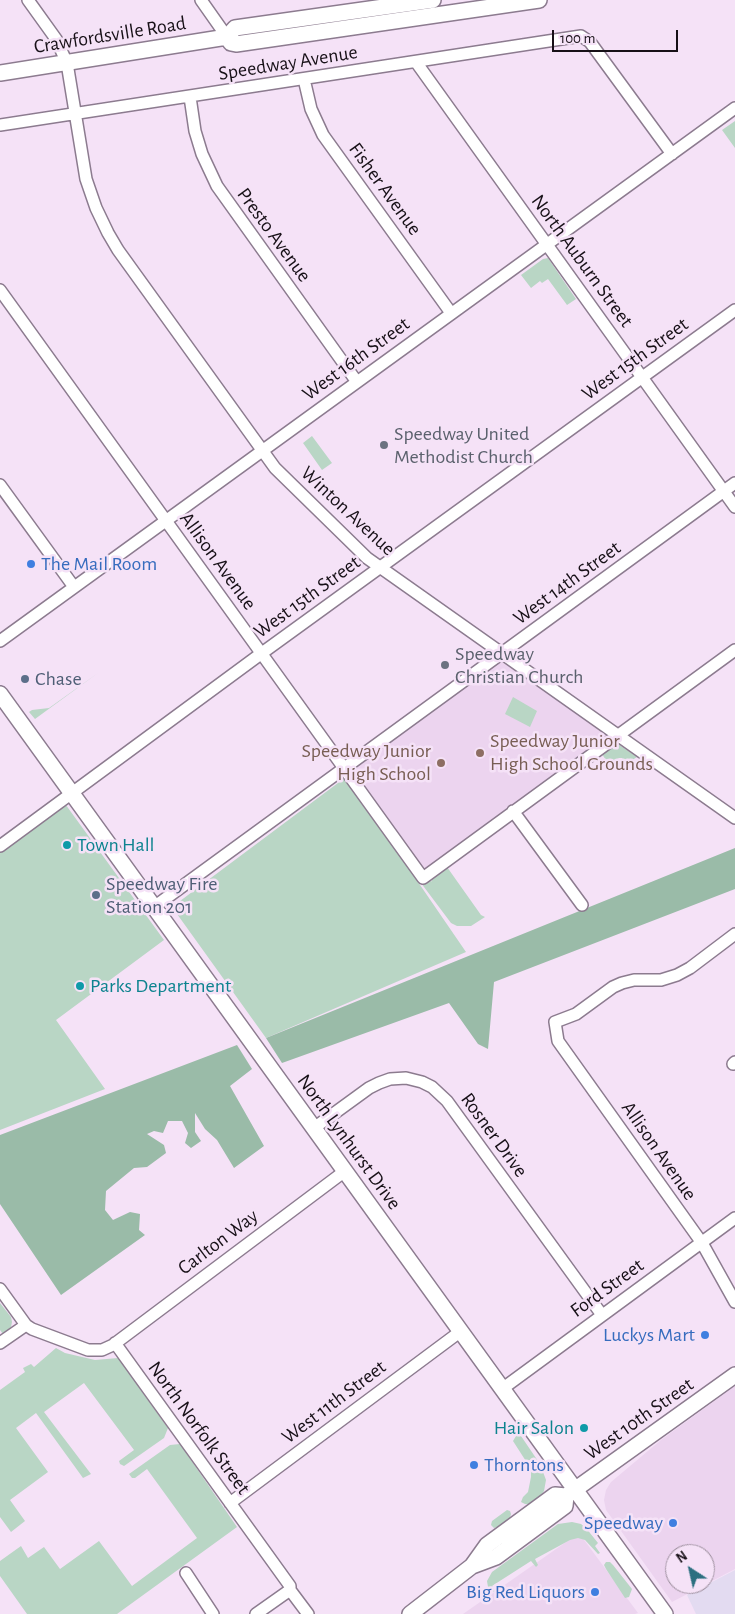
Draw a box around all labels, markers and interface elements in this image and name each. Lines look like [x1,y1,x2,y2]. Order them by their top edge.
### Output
street label: Crawfordsville Road [32,11,188,59]
scale bar [555,20,681,52]
text: 100 m [560,31,595,46]
street label: Speedway Avenue [217,40,359,86]
street label: Fisher Avenue [343,138,427,240]
street label: Presto Avenue [232,183,316,287]
street label: North Auburn Street [526,190,638,332]
street label: West 16th Street [298,312,414,406]
street label: West 15th Street [577,312,693,406]
place label: Speedway United Methodist Church [394,422,533,469]
marker: Speedway United Methodist Church [378,439,390,451]
street label: Winton Avenue [296,461,400,561]
street label: Allison Avenue [174,507,262,615]
street label: West 14th Street [509,536,625,630]
street label: West 15th Street [249,550,365,644]
place label: The Mail Room [41,552,157,576]
marker: The Mail Room [25,558,37,570]
place label: Speedway Christian Church [455,642,584,689]
marker: Speedway Christian Church [439,659,451,671]
place label: Chase [35,667,82,691]
marker: Chase [19,673,31,685]
place label: Speedway Junior High School Grounds [490,729,653,776]
place label: Speedway Junior High School [301,739,431,786]
marker: Speedway Junior High School Grounds [474,747,486,759]
marker: Speedway Junior High School [435,757,447,769]
place label: Town Hall [77,833,155,857]
marker: Town Hall [61,839,73,851]
place label: Speedway Fire Station 201 [106,872,218,919]
marker: Speedway Fire Station 201 [90,889,102,901]
place label: Parks Department [90,974,231,998]
marker: Parks Department [74,980,86,992]
street label: North Lynhurst Drive [292,1070,406,1214]
street label: Rosner Drive [455,1088,533,1182]
street label: Allison Avenue [616,1097,702,1205]
street label: Carlton Way [173,1204,263,1280]
street label: Ford Street [566,1253,648,1323]
place label: Luckys Mart [603,1323,695,1347]
marker: Luckys Mart [699,1329,711,1341]
street label: West 11th Street [277,1355,391,1449]
street label: North Norfolk Street [143,1357,255,1499]
street label: West 10th Street [580,1372,698,1466]
place label: Hair Salon [494,1416,574,1440]
marker: Hair Salon [578,1422,590,1434]
place label: Thorntons [484,1453,564,1477]
marker: Thorntons [468,1459,480,1471]
place label: Speedway [584,1511,663,1535]
marker: Speedway [667,1517,679,1529]
north arrow [665,1544,715,1594]
text: N [674,1549,690,1566]
place label: Big Red Liquors [466,1580,585,1604]
marker: Big Red Liquors [589,1586,601,1598]

